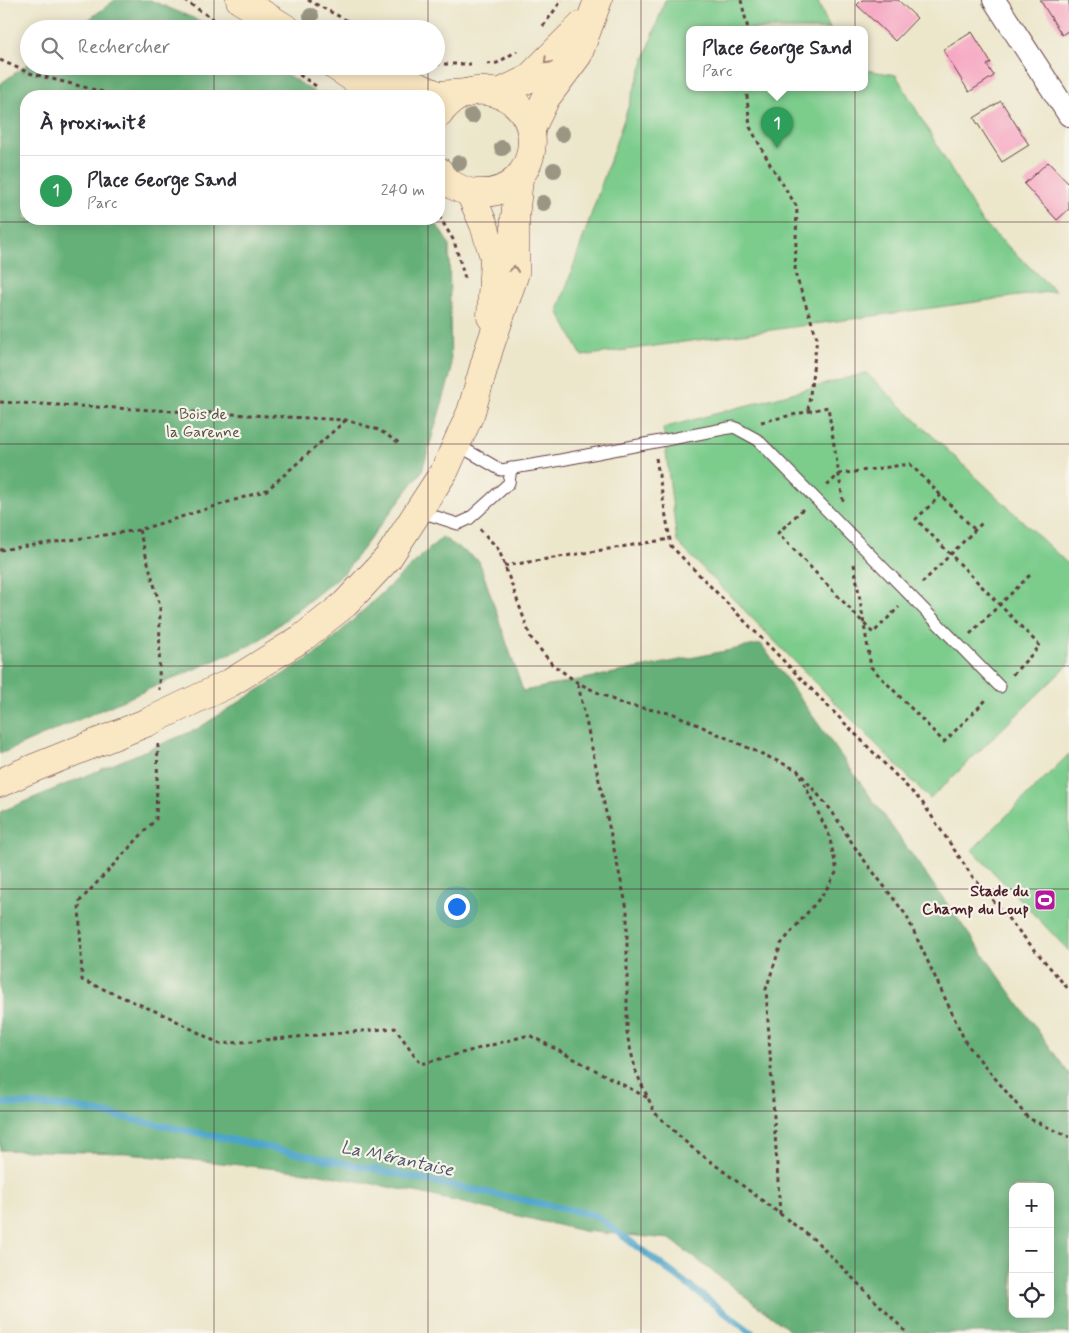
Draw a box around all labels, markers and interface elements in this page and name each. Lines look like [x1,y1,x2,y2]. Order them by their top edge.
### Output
search box [20,20,445,75]
popup [686,26,868,91]
icon: search [38,34,66,62]
text: Rechercher [78,35,170,60]
text: Place George Sand [702,36,852,61]
one-way arrow [544,55,553,64]
text: Parc [702,61,732,82]
pin: 1 [761,107,793,148]
text: À proximité [40,109,146,137]
text: Place George Sand [87,168,237,193]
text: 1 [52,180,60,201]
text: 240 m [381,180,425,201]
text: Parc [87,193,117,214]
one-way arrow [508,265,519,273]
park label: Bois de la Garenne [166,404,240,443]
place label: Stade du Champ du Loup [922,881,1029,920]
sports icon: Stade du Champ du Loup [1033,888,1057,912]
your location [444,894,470,920]
water label: La Mérantaise [338,1135,457,1183]
map controls [1009,1183,1054,1318]
button: + [1009,1183,1054,1228]
button: − [1009,1228,1054,1273]
button: locate [1009,1273,1054,1318]

